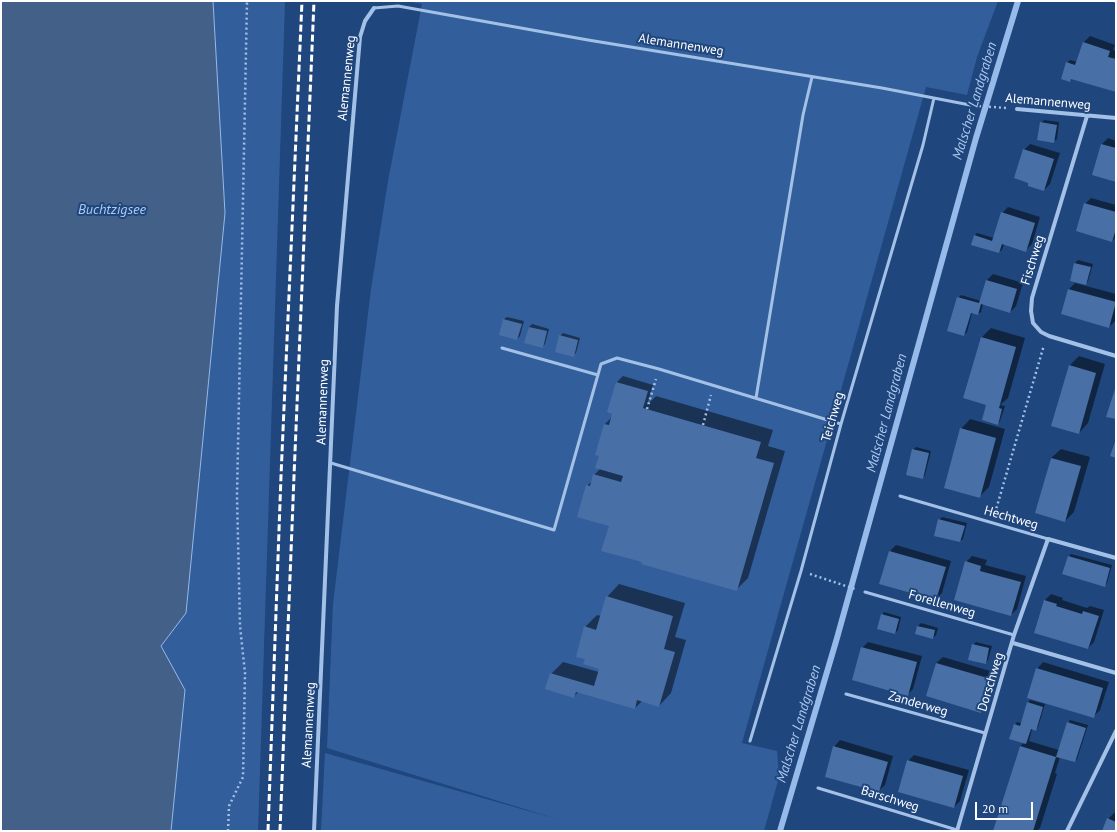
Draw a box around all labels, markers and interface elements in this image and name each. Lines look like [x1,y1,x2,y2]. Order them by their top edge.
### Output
street label: Alemannenweg [637,31,725,59]
street label: Alemannenweg [335,35,359,121]
water label: Malscher Landgraben [949,40,1001,162]
street label: Alemannenweg [1005,90,1091,114]
water label: Buchtzigsee [78,202,146,218]
street label: Fischweg [1018,233,1048,287]
water label: Malscher Landgraben [863,352,911,474]
street label: Alemannenweg [314,359,332,445]
street label: Teichweg [818,390,848,444]
street label: Hechtweg [982,503,1040,533]
street label: Forellenweg [907,587,977,621]
street label: Dorschweg [975,650,1007,714]
water label: Malscher Landgraben [773,663,825,785]
street label: Alemannenweg [299,682,319,768]
street label: Zanderweg [886,688,950,720]
street label: Barschweg [859,783,921,815]
scale bar [977,794,1035,820]
text: 20 m [982,801,1008,816]

